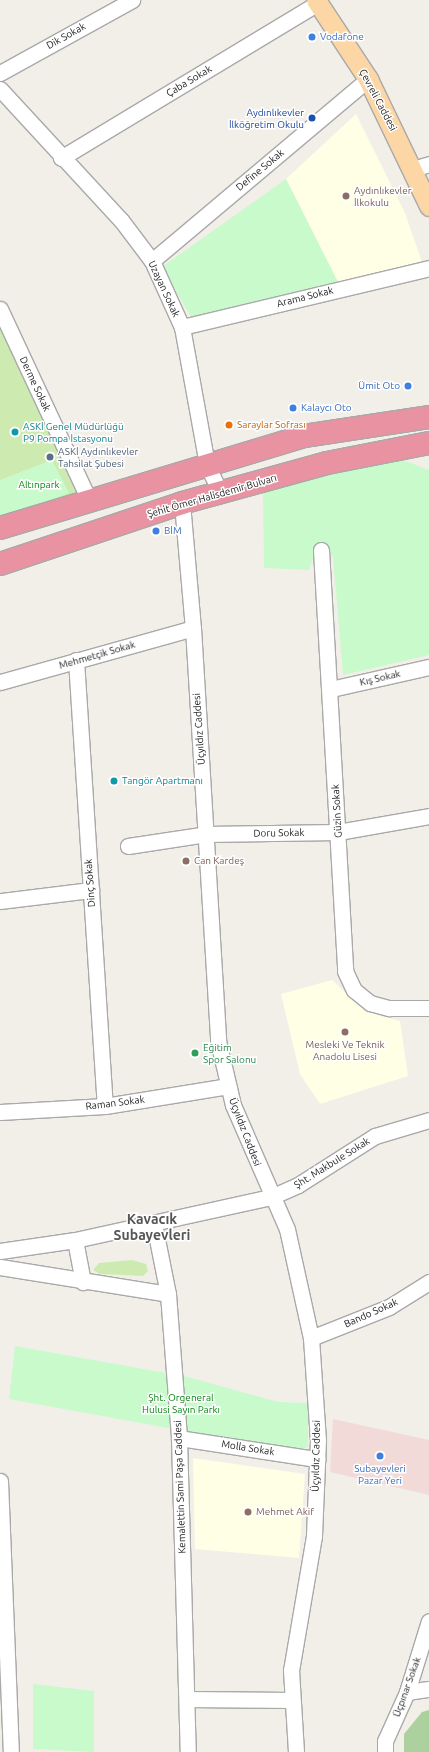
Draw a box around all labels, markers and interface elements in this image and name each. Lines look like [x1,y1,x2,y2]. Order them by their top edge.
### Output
street label: Dik Sokak [44,20,88,52]
place label: Vodafone [320,31,364,43]
marker: Vodafone [307,32,317,42]
street label: Çaba Sokak [164,63,214,99]
street label: Çevreli Caddesi [357,67,399,133]
place label: Aydınlıkevler İlköğretim Okulu [229,106,304,130]
marker: Aydınlıkevler İlköğretim Okulu [307,113,317,123]
street label: Define Sokak [234,147,286,193]
place label: Aydınlıkevler İlkokulu [354,184,412,208]
marker: Aydınlıkevler İlkokulu [341,191,351,201]
street label: Uzayan Sokak [146,259,182,319]
street label: Arama Sokak [276,284,334,310]
street label: Derme Sokak [17,355,53,413]
place label: Ümit Oto [358,380,400,392]
marker: Ümit Oto [403,381,413,391]
place label: Kalaycı Oto [301,402,352,414]
marker: Kalaycı Oto [288,403,298,413]
place label: Saraylar Sofrası [237,419,306,431]
place label: ASKİ Genel Müdürlüğü P9 Pompa İstasyonu [23,420,124,444]
marker: Saraylar Sofrası [224,420,234,430]
marker: ASKİ Genel Müdürlüğü P9 Pompa İstasyonu [10,427,20,437]
place label: ASKİ Aydınlıkevler Tahsilat Şubesi [58,445,138,468]
marker: ASKİ Aydınlıkevler Tahsilat Şubesi [45,452,55,462]
street label: Şehit Ömer Halisdemir Bulvarı [146,472,278,520]
park label: Altınpark [18,479,60,491]
place label: BİM [164,525,182,537]
marker: BİM [151,526,161,536]
street label: Mehmetçik Sokak [58,638,136,672]
street label: Kış Sokak [358,667,402,689]
street label: Üçyıldız Caddesi [191,693,207,765]
place label: Tangör Apartmanı [122,775,203,787]
marker: Tangör Apartmanı [109,776,119,786]
street label: Güzin Sokak [330,784,344,838]
street label: Doru Sokak [253,827,305,839]
place label: Can Kardeş [194,855,244,867]
marker: Can Kardeş [181,856,191,866]
street label: Dinç Sokak [82,858,98,908]
marker: Mesleki Ve Teknik Anadolu Lisesi [340,1027,350,1037]
place label: Mesleki Ve Teknik Anadolu Lisesi [305,1038,385,1062]
place label: Eğitim Spor Salonu [203,1041,256,1064]
marker: Eğitim Spor Salonu [190,1048,200,1058]
street label: Raman Sokak [85,1093,145,1113]
street label: Üçyıldız Caddesi [227,1096,263,1168]
street label: Şht. Makbule Sokak [292,1135,372,1191]
district label: Kavacık Subayevleri [114,1211,190,1244]
street label: Bando Sokak [342,1296,400,1330]
park label: Şht. Orgeneral Hulusi Sayın Parkı [142,1391,220,1414]
street label: Kemalettin Sami Paşa Caddesi [172,1420,188,1554]
street label: Üçyıldız Caddesi [309,1420,323,1492]
street label: Molla Sokak [221,1438,275,1458]
marker: Subayevleri Pazar Yeri [375,1451,385,1461]
place label: Subayevleri Pazar Yeri [354,1462,406,1486]
place label: Mehmet Akif [256,1506,314,1518]
marker: Mehmet Akif [243,1507,253,1517]
street label: Üçpınar Sokak [391,1655,423,1719]

